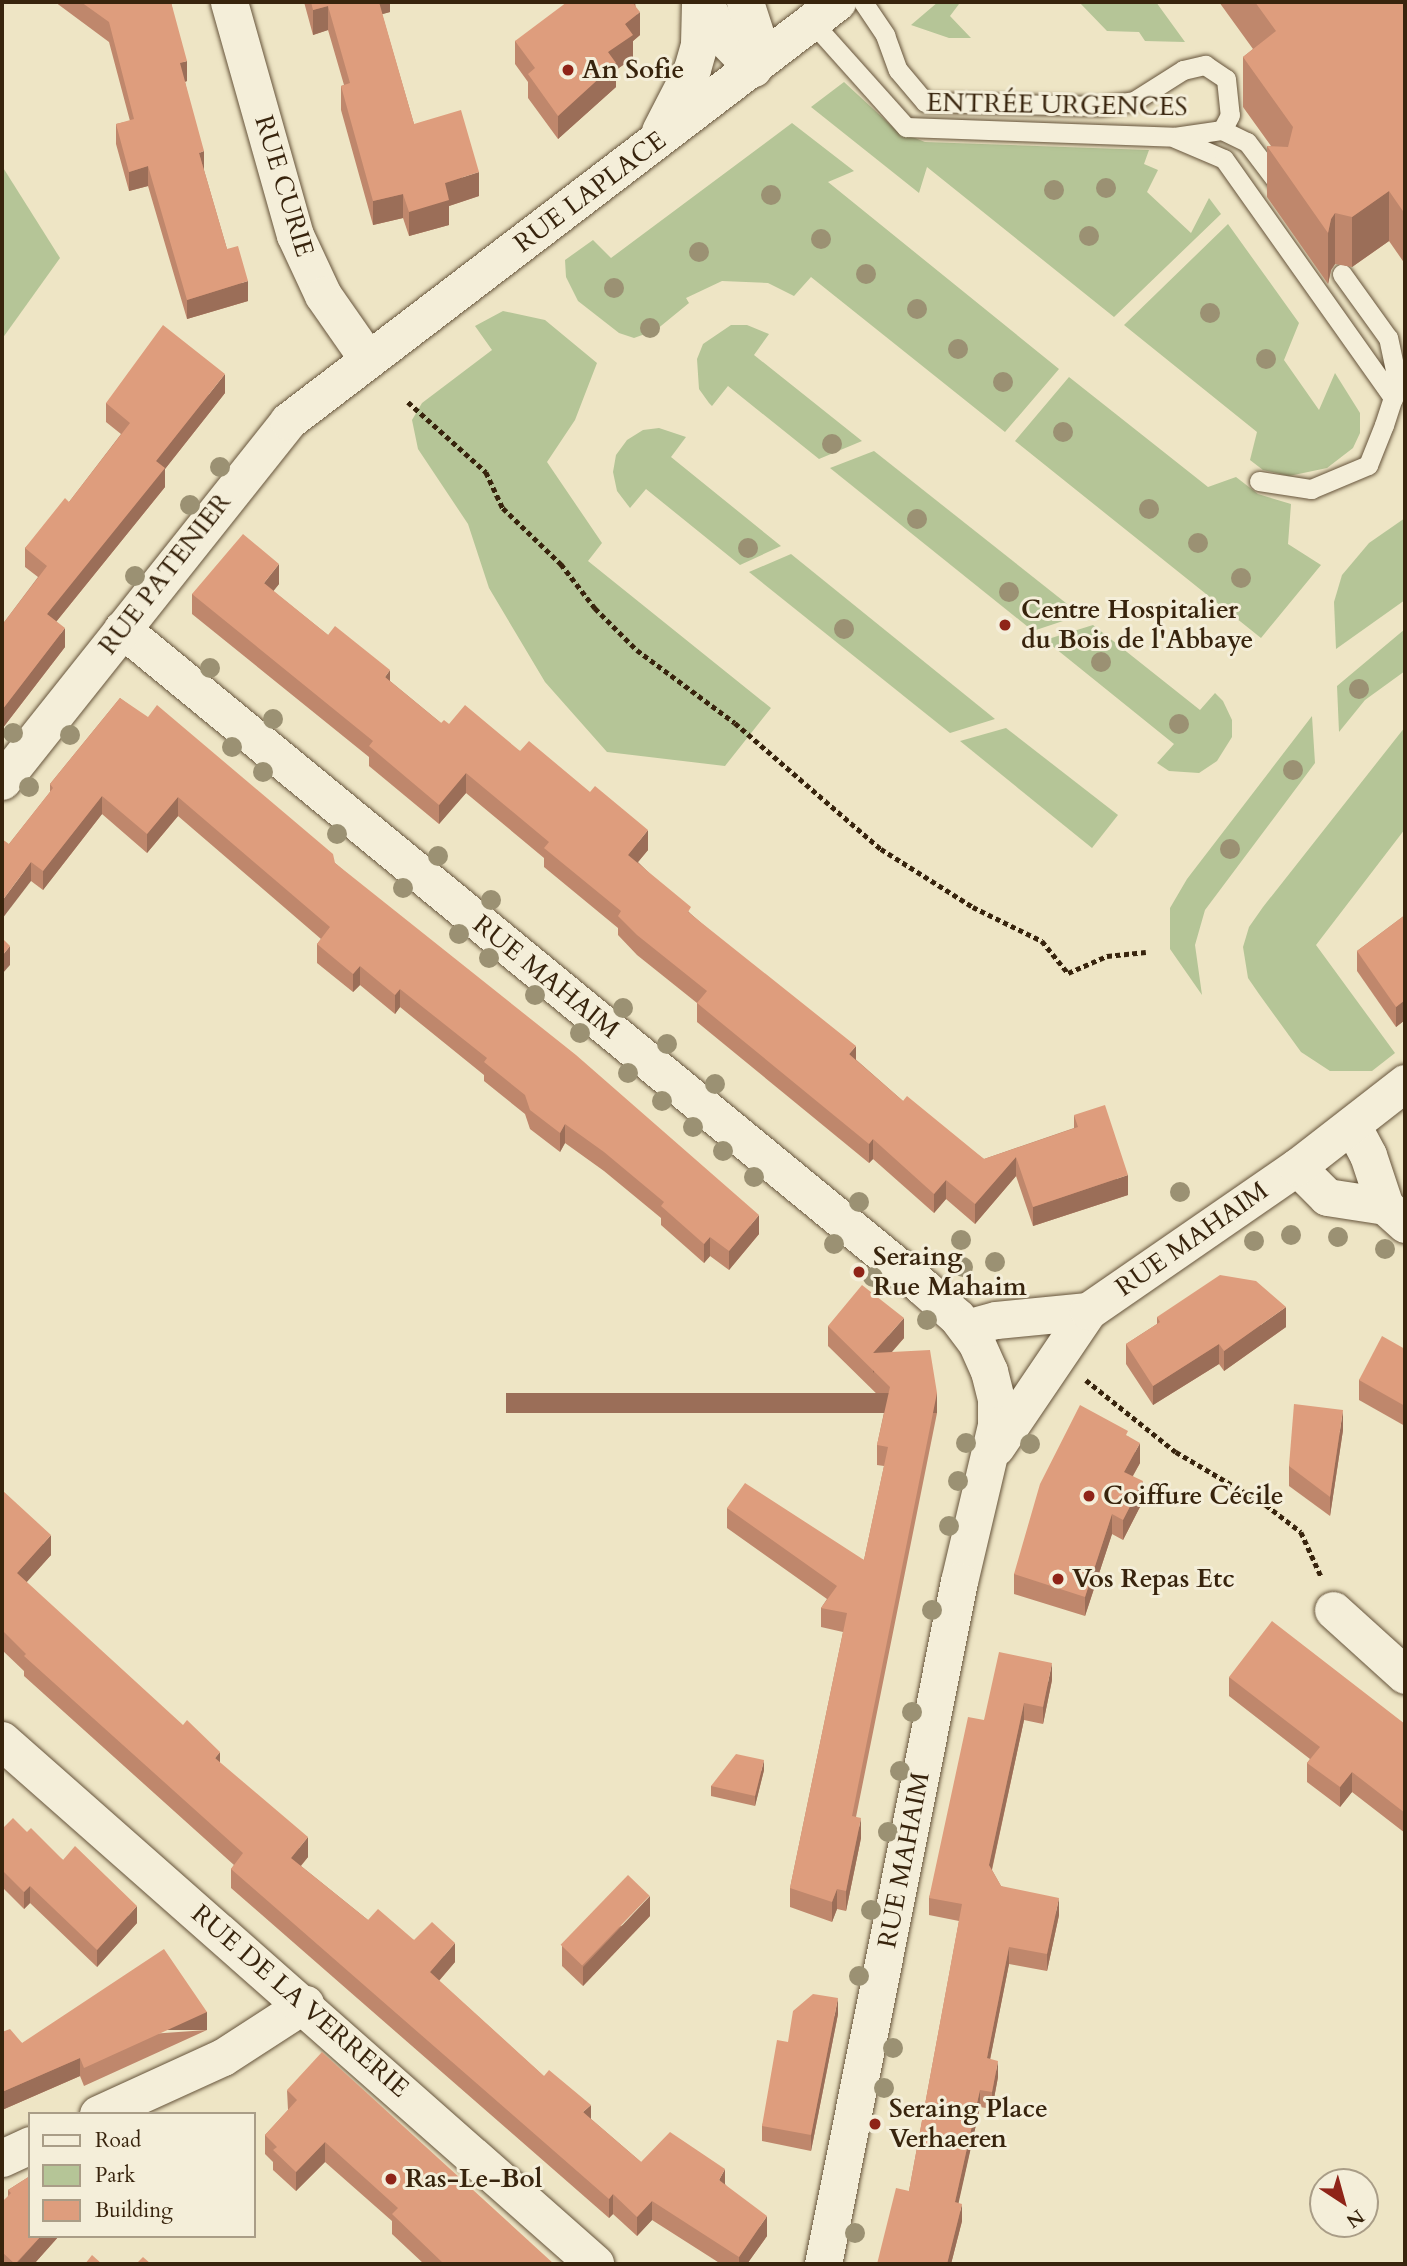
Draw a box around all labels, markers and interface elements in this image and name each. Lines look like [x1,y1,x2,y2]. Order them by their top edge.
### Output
place label: An Sofie [582,54,684,86]
marker: An Sofie [560,62,576,78]
street label: ENTRÉE URGENCES [926,87,1188,123]
street label: RUE CURIE [248,111,320,261]
street label: RUE LAPLACE [508,125,672,259]
street label: RUE PATENIER [92,487,238,661]
place label: Centre Hospitalier du Bois de l'Abbaye [1021,594,1253,656]
marker: Centre Hospitalier du Bois de l'Abbaye [995,615,1015,635]
street label: RUE MAHAIM [467,909,625,1045]
street label: RUE MAHAIM [1110,1175,1274,1303]
place label: Seraing Rue Mahaim [873,1241,1027,1302]
marker: Seraing Rue Mahaim [851,1264,867,1280]
place label: Coiffure Cécile [1103,1480,1284,1512]
marker: Coiffure Cécile [1081,1488,1097,1504]
place label: Vos Repas Etc [1072,1563,1235,1595]
marker: Vos Repas Etc [1050,1571,1066,1587]
street label: RUE MAHAIM [872,1769,936,1951]
street label: RUE DE LA VERRERIE [185,1898,415,2104]
place label: Seraing Place Verhaeren [889,2093,1048,2154]
legend [28,2112,256,2238]
marker: Seraing Place Verhaeren [867,2116,883,2132]
text: Road [95,2126,141,2155]
text: Park [95,2161,135,2190]
place label: Ras-Le-Bol [405,2163,542,2195]
north arrow [1309,2168,1379,2238]
marker: Ras-Le-Bol [383,2171,399,2187]
text: Building [95,2196,173,2225]
text: N [1341,2203,1369,2234]

